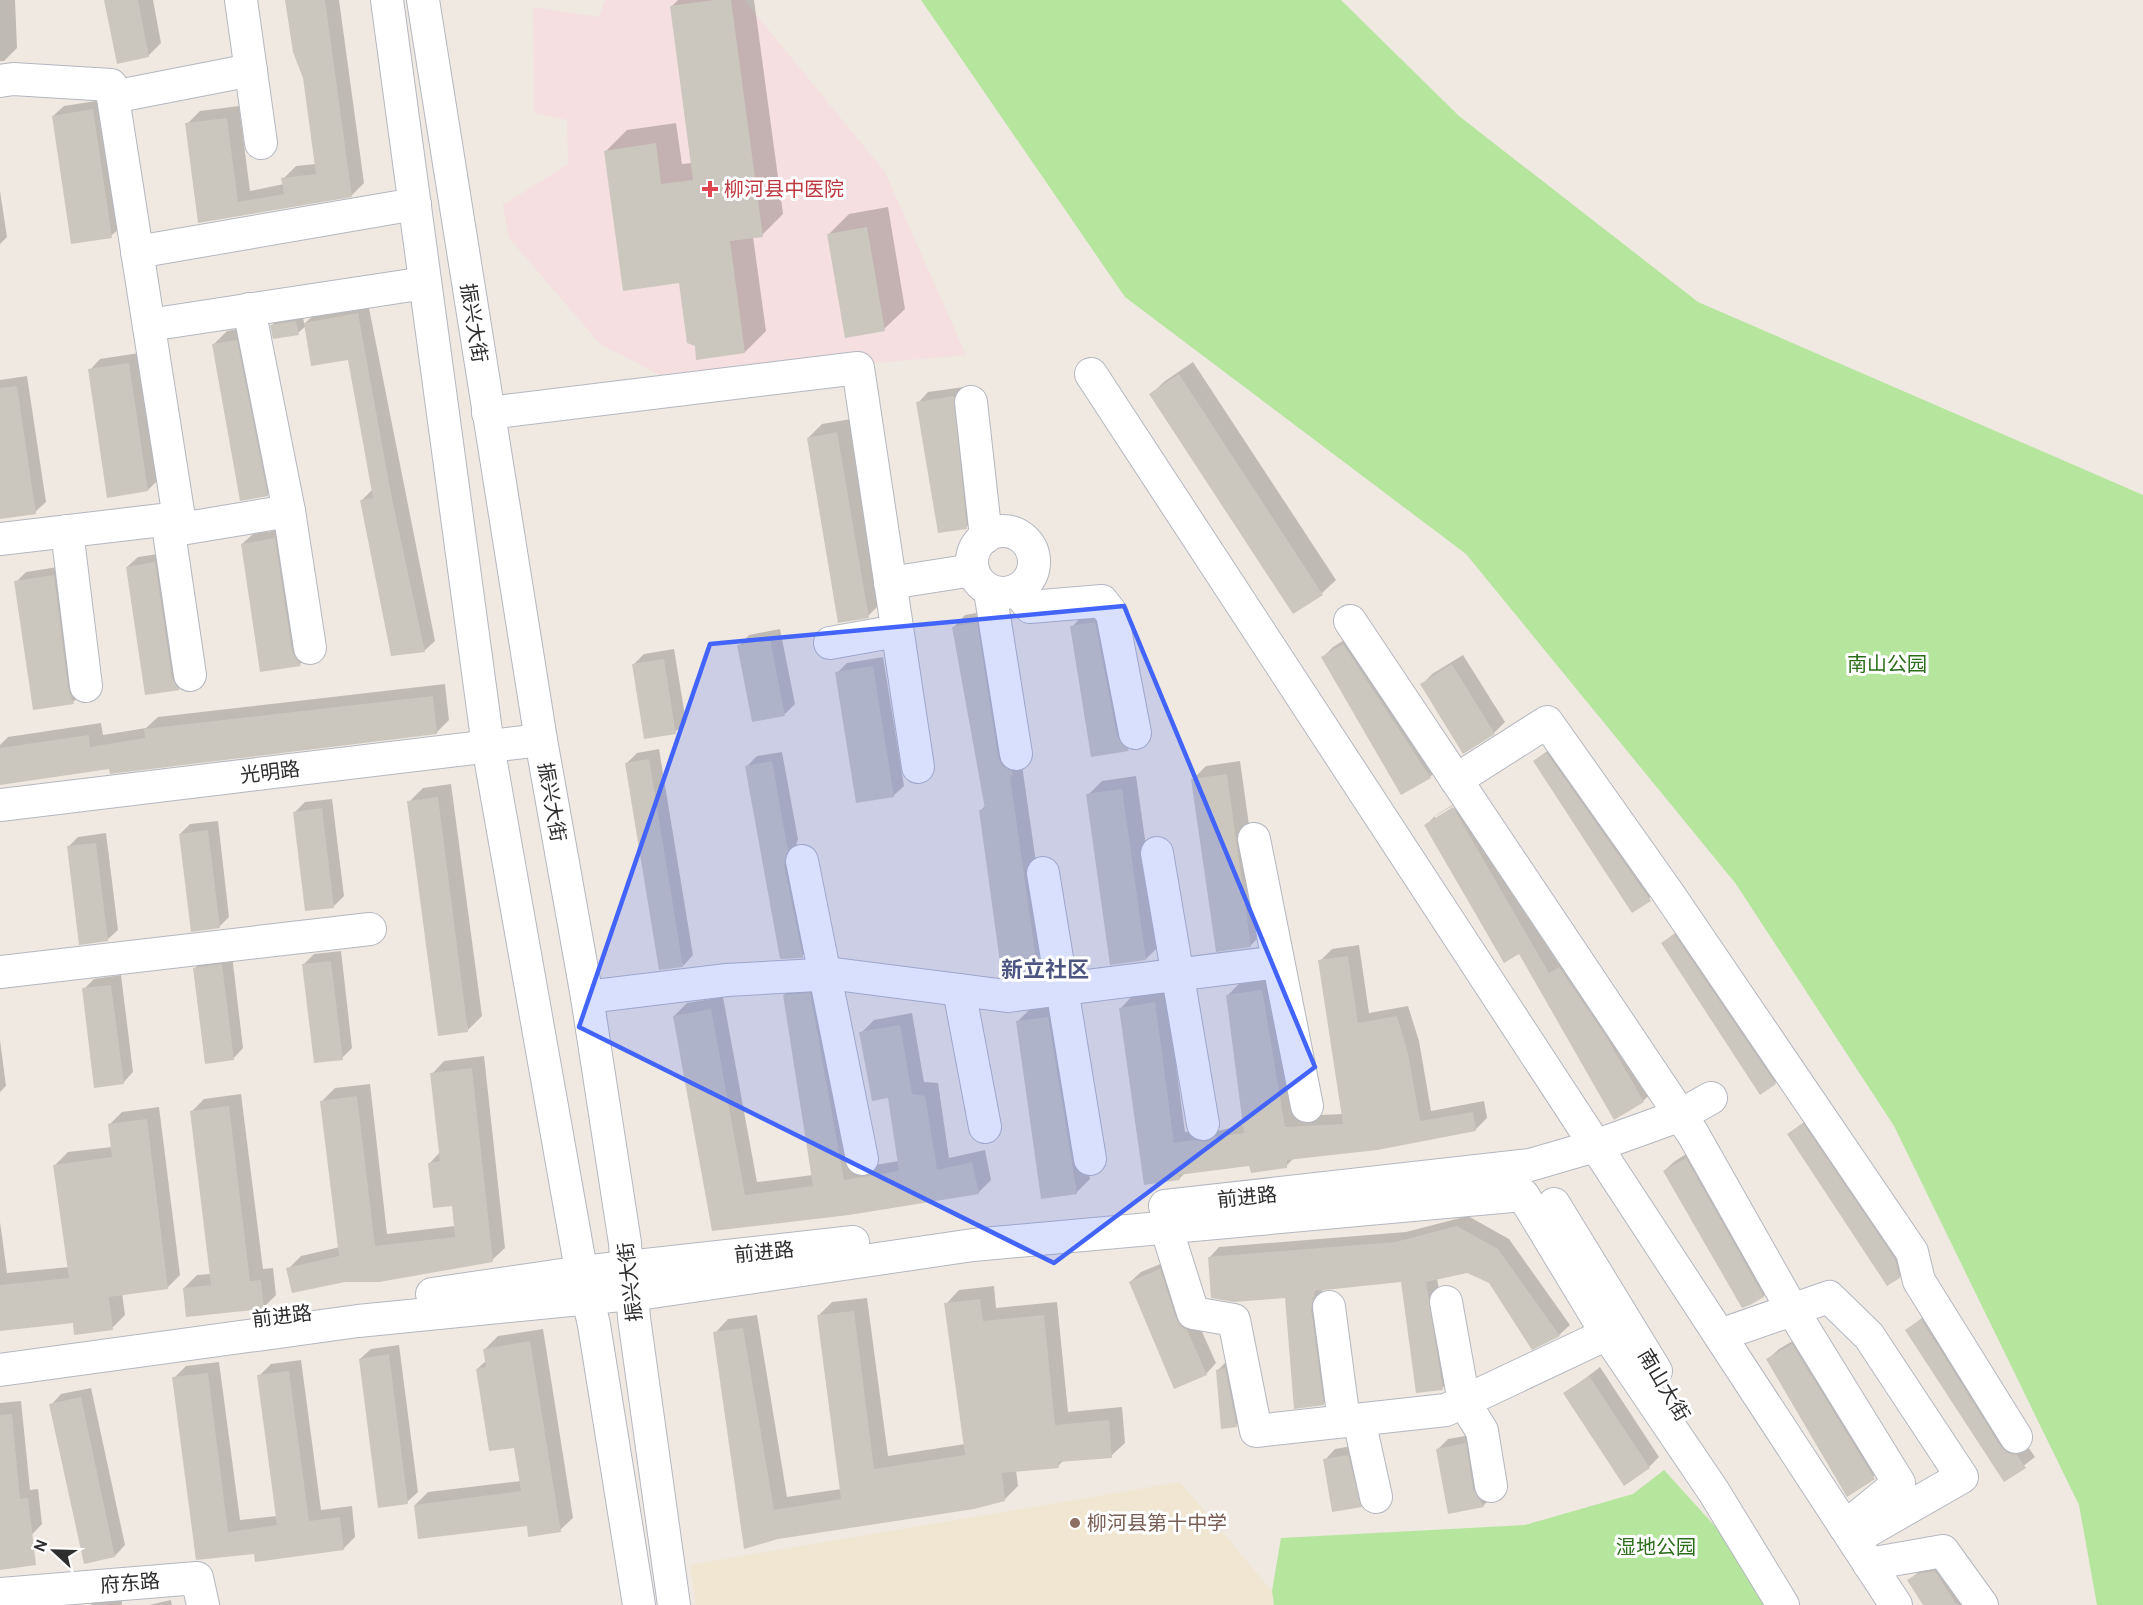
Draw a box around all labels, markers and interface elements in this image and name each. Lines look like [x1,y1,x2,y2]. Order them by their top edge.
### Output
place label: 柳河县中医院 [724,178,844,204]
marker: 柳河县中医院 [701,180,719,198]
street label: 振兴大街 [453,282,491,365]
park label: 南山公园 [1847,653,1927,679]
street label: 光明路 [239,757,302,791]
street label: 振兴大街 [530,761,570,844]
district label: 新立社区 [1001,958,1089,985]
street label: 前进路 [1216,1183,1278,1215]
street label: 前进路 [733,1238,795,1270]
street label: 振兴大街 [614,1240,650,1323]
street label: 前进路 [251,1301,314,1335]
street label: 南山大街 [1631,1345,1694,1427]
place label: 柳河县第十中学 [1087,1512,1227,1538]
marker: 柳河县第十中学 [1068,1516,1082,1530]
north arrow [24,1521,84,1581]
park label: 湿地公园 [1616,1536,1696,1562]
text: N [31,1537,53,1555]
street label: 府东路 [99,1569,161,1601]

